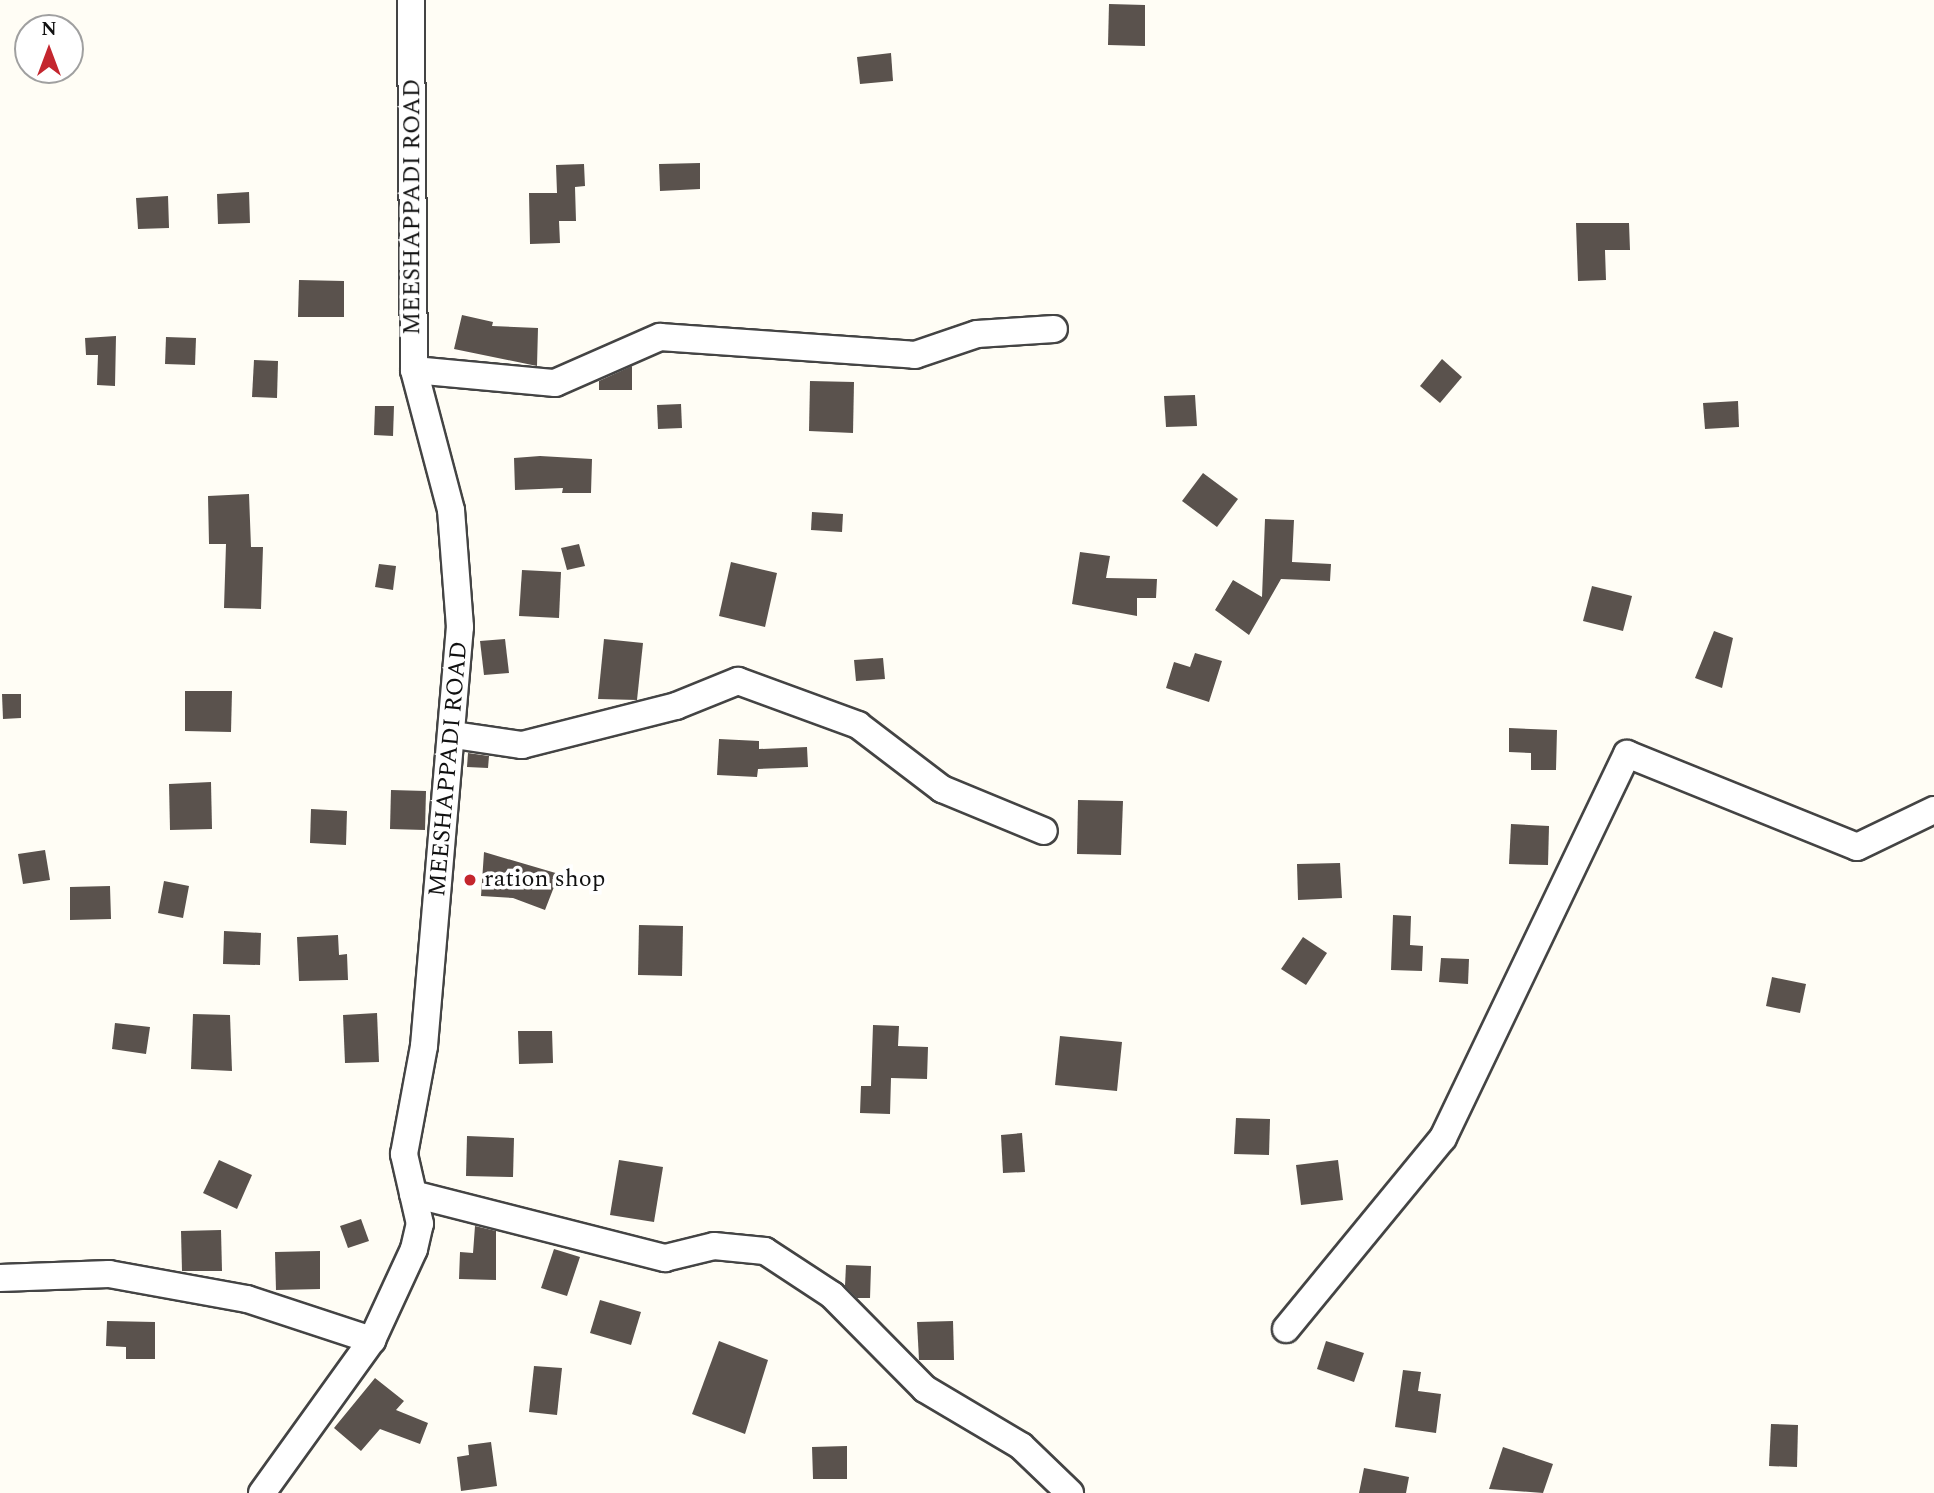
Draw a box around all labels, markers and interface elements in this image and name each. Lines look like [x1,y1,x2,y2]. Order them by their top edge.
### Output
north arrow [14,14,84,84]
text: N [41,15,57,44]
street label: MEESHAPPADI ROAD [399,79,427,335]
street label: MEESHAPPADI ROAD [423,640,475,898]
place label: ration shop [484,866,605,894]
marker: ration shop [462,872,478,888]

